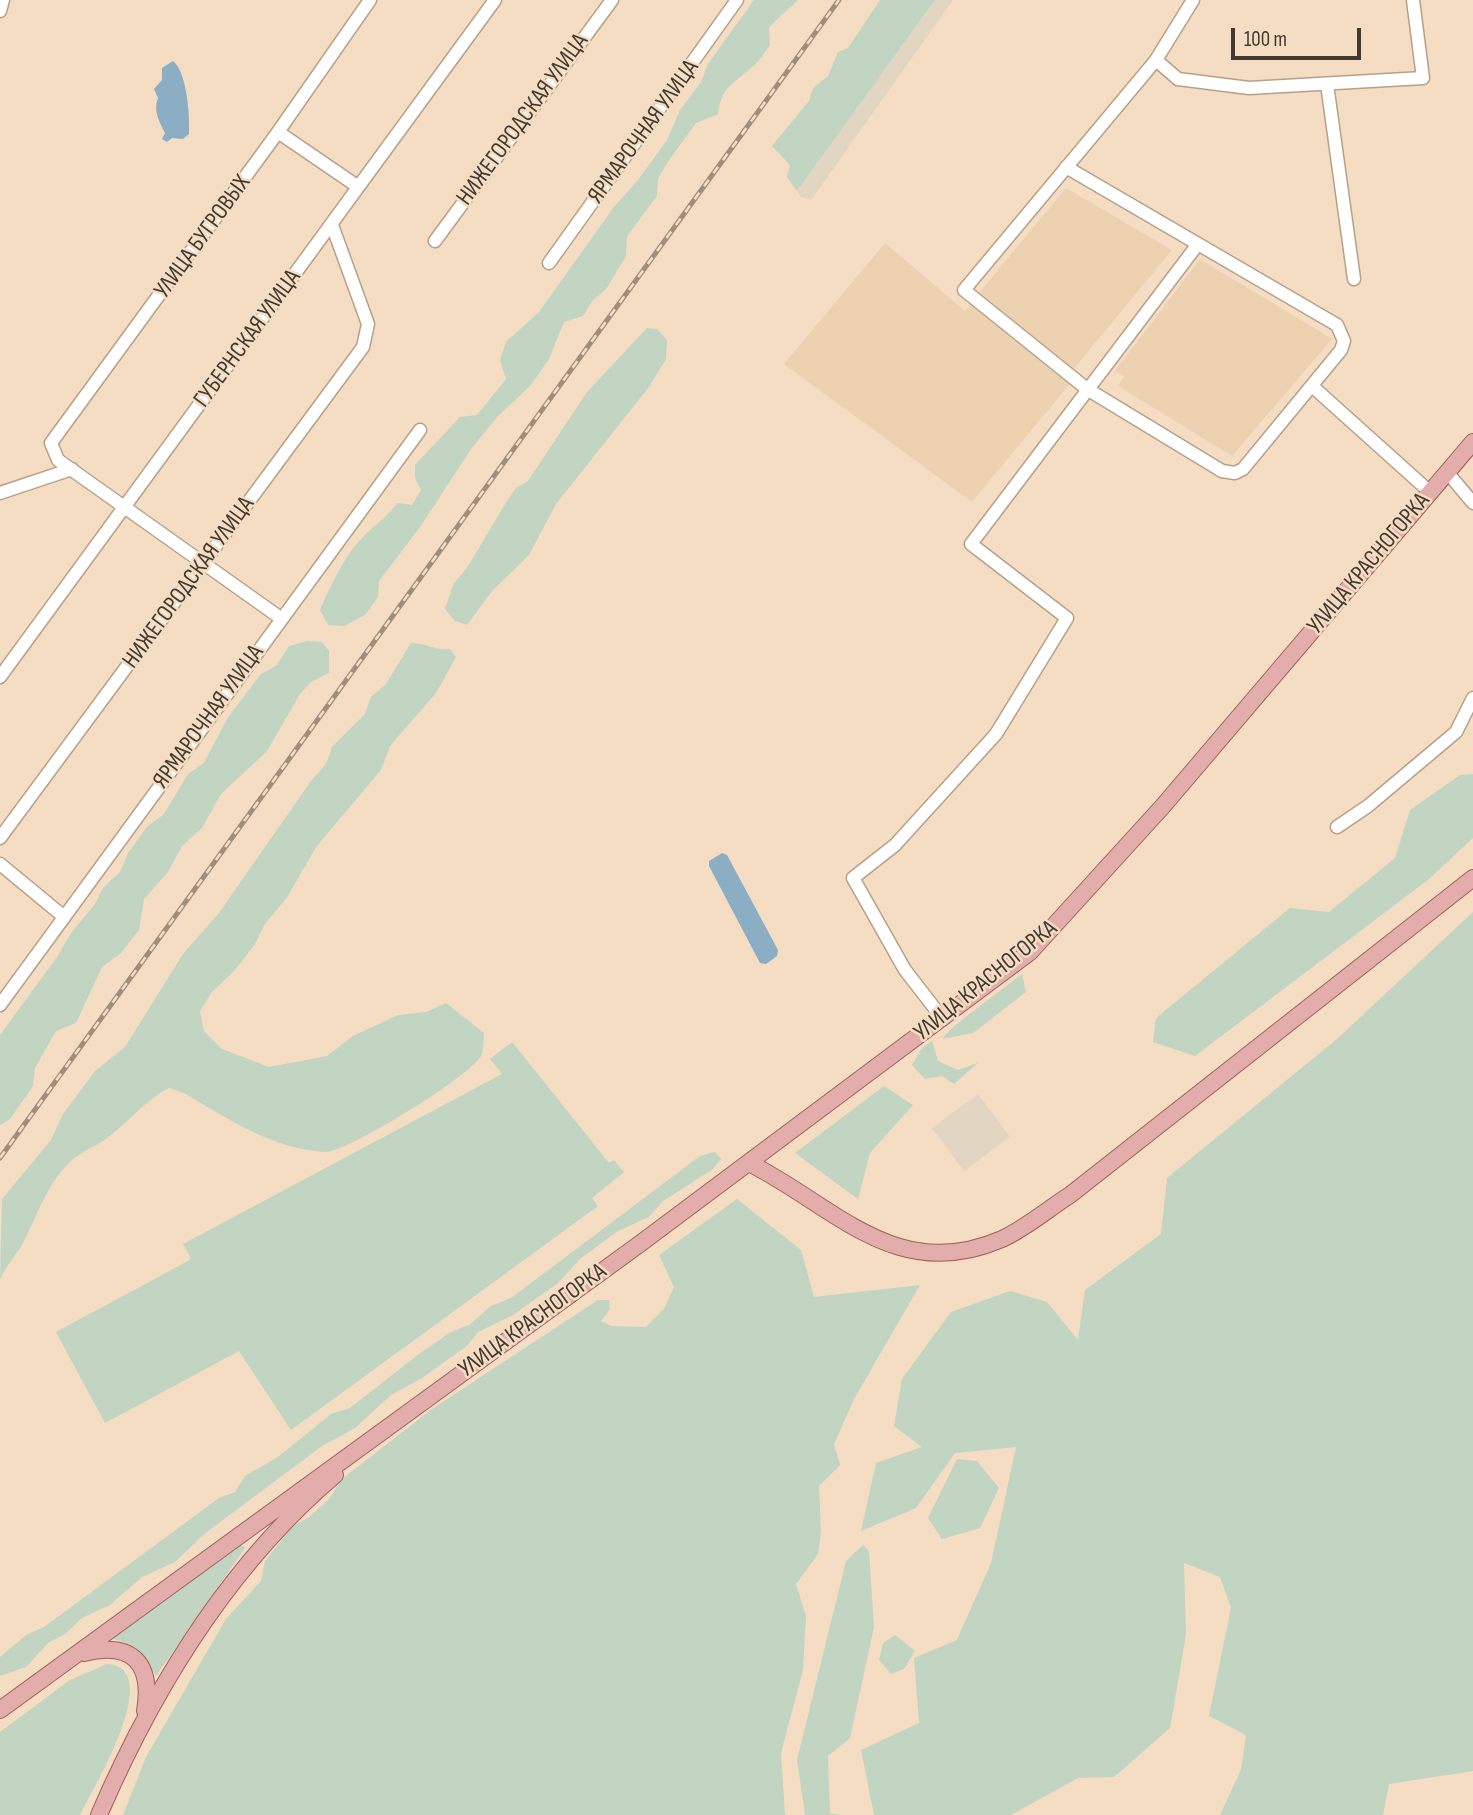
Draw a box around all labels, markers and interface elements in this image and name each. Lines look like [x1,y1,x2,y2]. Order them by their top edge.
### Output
scale bar [1235,14,1364,58]
text: 100 m [1244,27,1287,52]
street label: НИЖЕГОРОДСКАЯ УЛИЦА [451,29,595,211]
street label: ЯРМАРОЧНАЯ УЛИЦА [582,55,706,209]
street label: УЛИЦА БУГРОВЫХ [149,170,257,304]
street label: ГУБЕРНСКАЯ УЛИЦА [188,264,308,414]
street label: УЛИЦА КРАСНОГОРКА [1302,488,1436,640]
street label: НИЖЕГОРОДСКАЯ УЛИЦА [117,492,261,674]
street label: ЯРМАРОЧНАЯ УЛИЦА [147,640,271,794]
street label: УЛИЦА КРАСНОГОРКА [909,915,1063,1047]
street label: УЛИЦА КРАСНОГОРКА [454,1258,612,1384]

